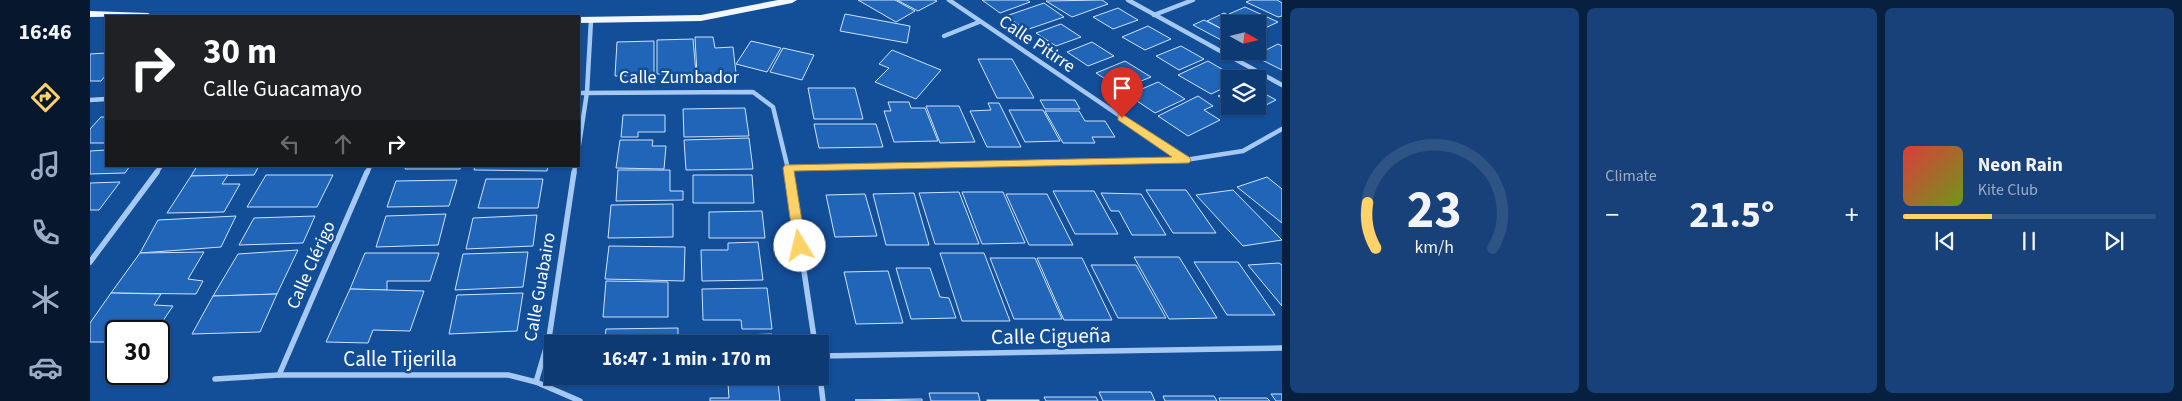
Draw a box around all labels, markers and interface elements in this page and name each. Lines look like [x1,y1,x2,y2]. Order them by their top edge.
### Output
street label: Calle Pitirre [994,9,1080,79]
north arrow [1221,15,1266,60]
map controls [1221,15,1266,115]
text: 16:46 [18,16,72,48]
text: 30 m [203,27,277,77]
icon: right [120,35,185,100]
street label: Calle Zumbador [619,65,740,90]
pin [1101,67,1143,118]
button: layers [1221,70,1266,115]
text: Calle Guacamayo [203,73,362,105]
icon: arrive [1108,74,1136,102]
icon: directions [28,80,63,115]
icon: left [276,130,304,158]
icon: ahead [329,130,357,158]
icon: right [382,130,410,158]
icon: music [28,148,63,183]
text: Neon Rain [1978,152,2063,179]
text: Climate [1605,165,1657,187]
text: 23 [1407,174,1462,248]
text: Kite Club [1978,179,2038,201]
text: 21.5° [1689,188,1775,242]
text: − [1605,195,1619,235]
text: + [1845,195,1859,235]
icon: phone [28,215,63,250]
street label: Calle Clérigo [280,217,342,313]
position arrow [773,219,825,271]
icon: previous [1931,227,1959,255]
icon: pause [2015,227,2043,255]
icon: next [2100,227,2128,255]
street label: Calle Guabairo [518,231,562,343]
text: km/h [1415,235,1454,260]
icon: climate [28,282,63,317]
speed limit sign: 30 [105,320,170,385]
street label: Calle Cigueña [991,320,1111,352]
street label: Calle Tijerilla [343,344,457,374]
text: 16:47 · 1 min · 170 m [602,346,771,373]
icon: car [28,350,63,385]

